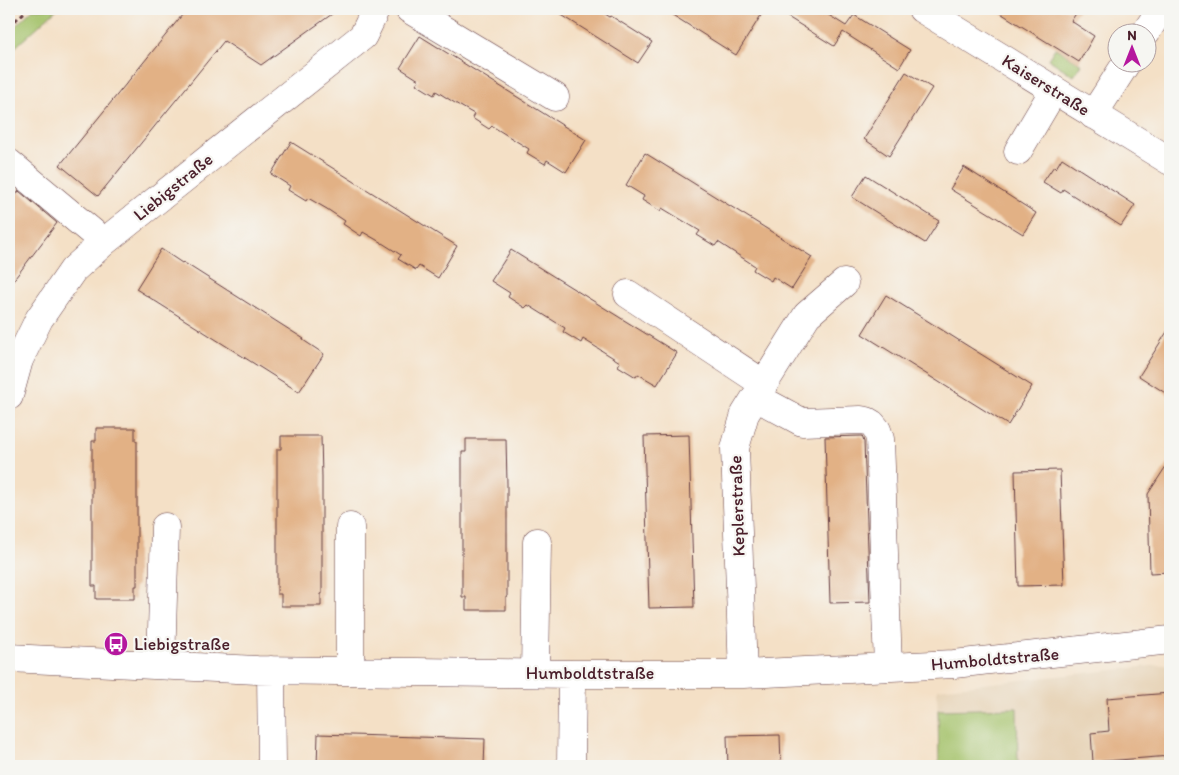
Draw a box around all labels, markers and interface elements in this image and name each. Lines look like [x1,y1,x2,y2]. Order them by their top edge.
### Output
north arrow [1106,22,1156,72]
text: N [1127,27,1137,44]
street label: Kaiserstraße [998,49,1094,121]
street label: Liebigstraße [129,148,217,226]
street label: Keplerstraße [724,455,750,557]
bus stop icon: Liebigstraße [103,631,129,657]
place label: Liebigstraße [134,633,230,655]
street label: Humboldtstraße [930,642,1060,676]
street label: Humboldtstraße [526,662,654,684]

